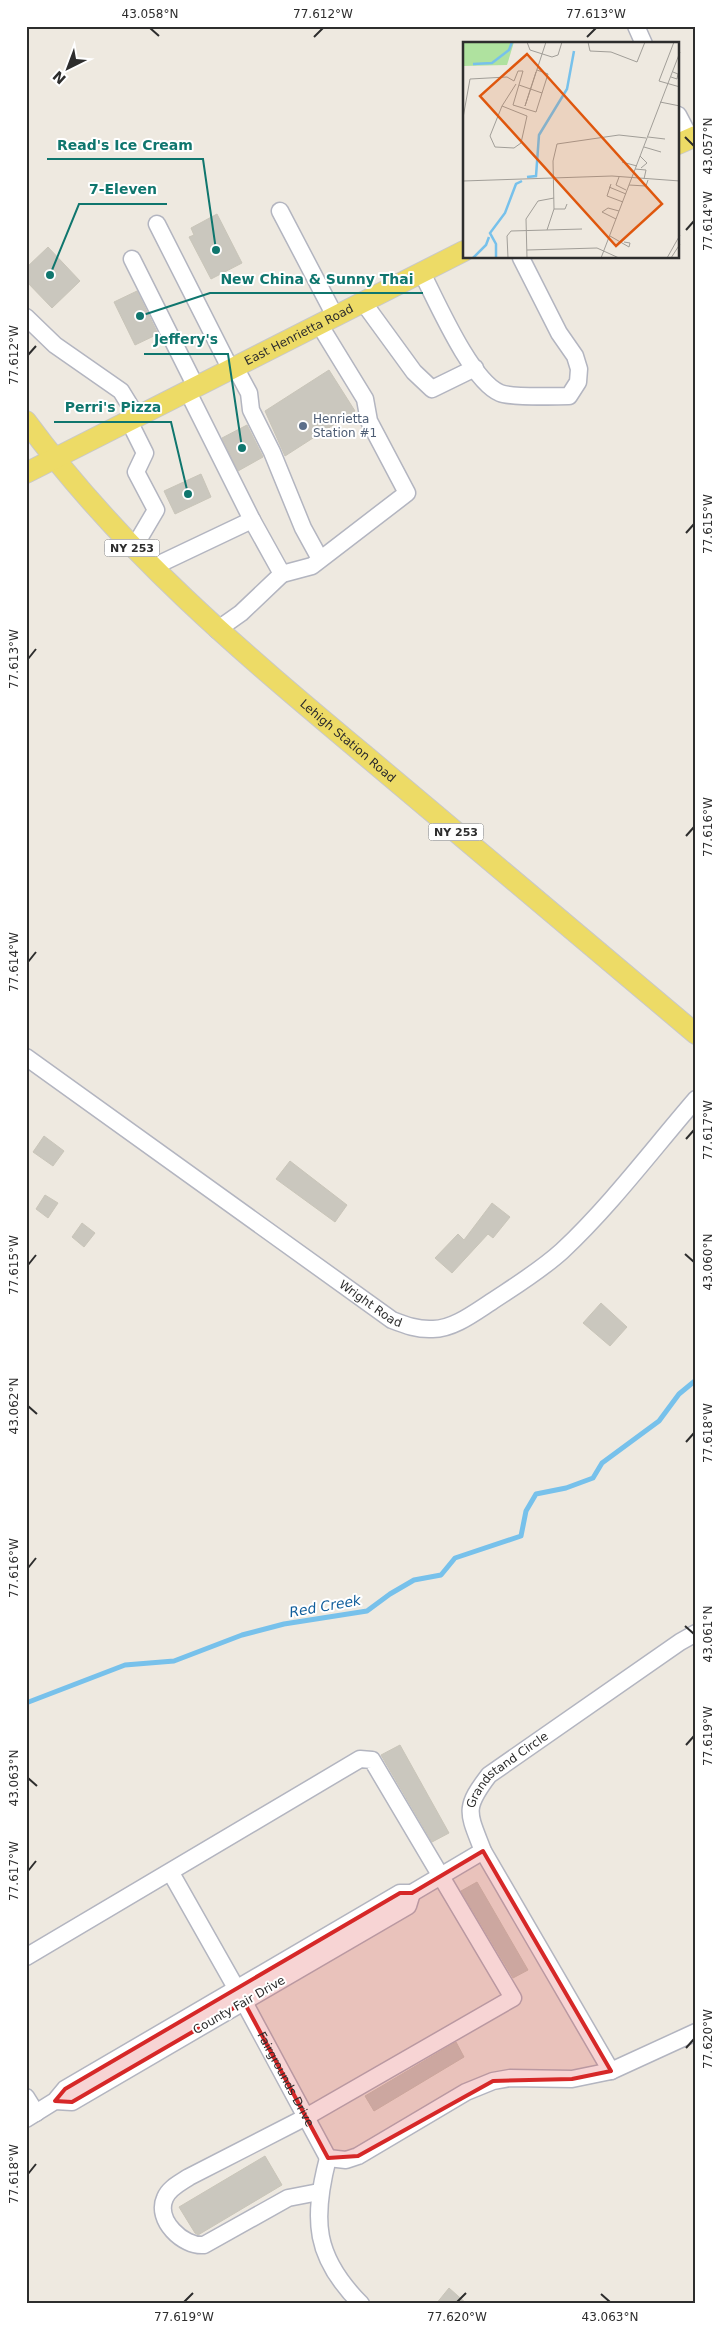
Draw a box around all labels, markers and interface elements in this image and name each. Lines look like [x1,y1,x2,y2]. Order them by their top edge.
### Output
text: 43.058°N [122,7,178,21]
text: 77.612°W [293,7,353,21]
text: 77.613°W [566,7,626,21]
north arrow [42,42,92,92]
inset map [463,42,680,259]
text: N [50,68,69,88]
text: 43.057°N [701,118,715,174]
callout: Read's Ice Cream [47,130,203,159]
text: Read's Ice Cream [57,137,193,153]
callout: 7-Eleven [79,175,167,204]
text: 7-Eleven [89,181,157,197]
text: 77.614°W [701,191,715,251]
callout: New China & Sunny Thai [210,264,423,293]
text: New China & Sunny Thai [220,271,414,287]
street label: East Henrietta Road [242,301,356,368]
text: 77.612°W [7,325,21,385]
callout: Jeffery's [144,325,228,354]
text: Jeffery's [153,331,218,347]
callout: Perri's Pizza [54,393,171,422]
text: Perri's Pizza [65,399,161,415]
place label: Henrietta Station #1 [313,412,377,440]
marker: Henrietta Station #1 [297,420,309,432]
text: 77.615°W [701,494,715,554]
road number: NY 253 [104,540,160,556]
text: 77.613°W [7,629,21,689]
street label: Lehigh Station Road [297,697,398,785]
text: 77.616°W [701,797,715,857]
road number: NY 253 [428,824,484,840]
text: 77.614°W [7,932,21,992]
text: 77.617°W [701,1100,715,1160]
text: 43.060°N [701,1234,715,1290]
text: 77.615°W [7,1235,21,1295]
street label: Wright Road [336,1277,404,1330]
text: 43.062°N [7,1378,21,1434]
text: 77.618°W [701,1403,715,1463]
text: 77.616°W [7,1538,21,1598]
water label: Red Creek [288,1592,363,1620]
text: 43.061°N [701,1606,715,1662]
text: 77.619°W [701,1706,715,1766]
street label: Grandstand Circle [464,1729,551,1810]
text: 43.063°N [7,1750,21,1806]
text: 77.617°W [7,1841,21,1901]
street label: County Fair Drive [191,1973,287,2037]
text: 77.620°W [701,2009,715,2069]
street label: Fairgrounds Drive [254,2029,317,2129]
text: 77.618°W [7,2144,21,2204]
text: 77.619°W [154,2310,214,2324]
text: 77.620°W [427,2310,487,2324]
text: 43.063°N [582,2310,638,2324]

